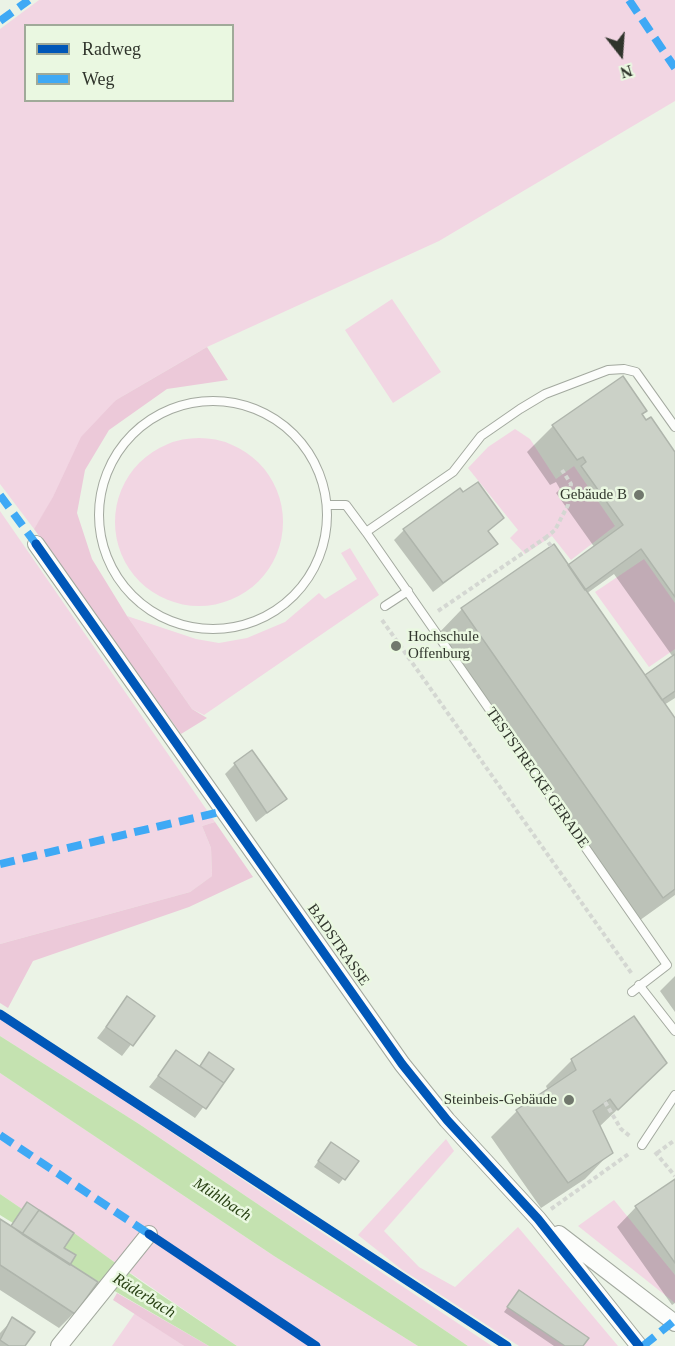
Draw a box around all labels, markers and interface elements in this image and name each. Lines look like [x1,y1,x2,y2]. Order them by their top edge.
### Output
legend [24,24,234,102]
north arrow [591,24,651,84]
text: Radweg [82,39,141,59]
text: N [618,62,634,82]
text: Weg [82,69,115,89]
place label: Gebäude B [560,486,627,504]
marker: Gebäude B [632,488,646,502]
place label: Hochschule Offenburg [408,628,479,663]
marker: Hochschule Offenburg [389,639,403,653]
street label: TESTSTRECKE GERADE [482,704,592,852]
street label: BADSTRASSE [303,901,373,989]
place label: Steinbeis-Gebäude [444,1091,557,1109]
marker: Steinbeis-Gebäude [562,1093,576,1107]
water label: Mühlbach [190,1174,254,1226]
water label: Räderbach [109,1269,179,1323]

